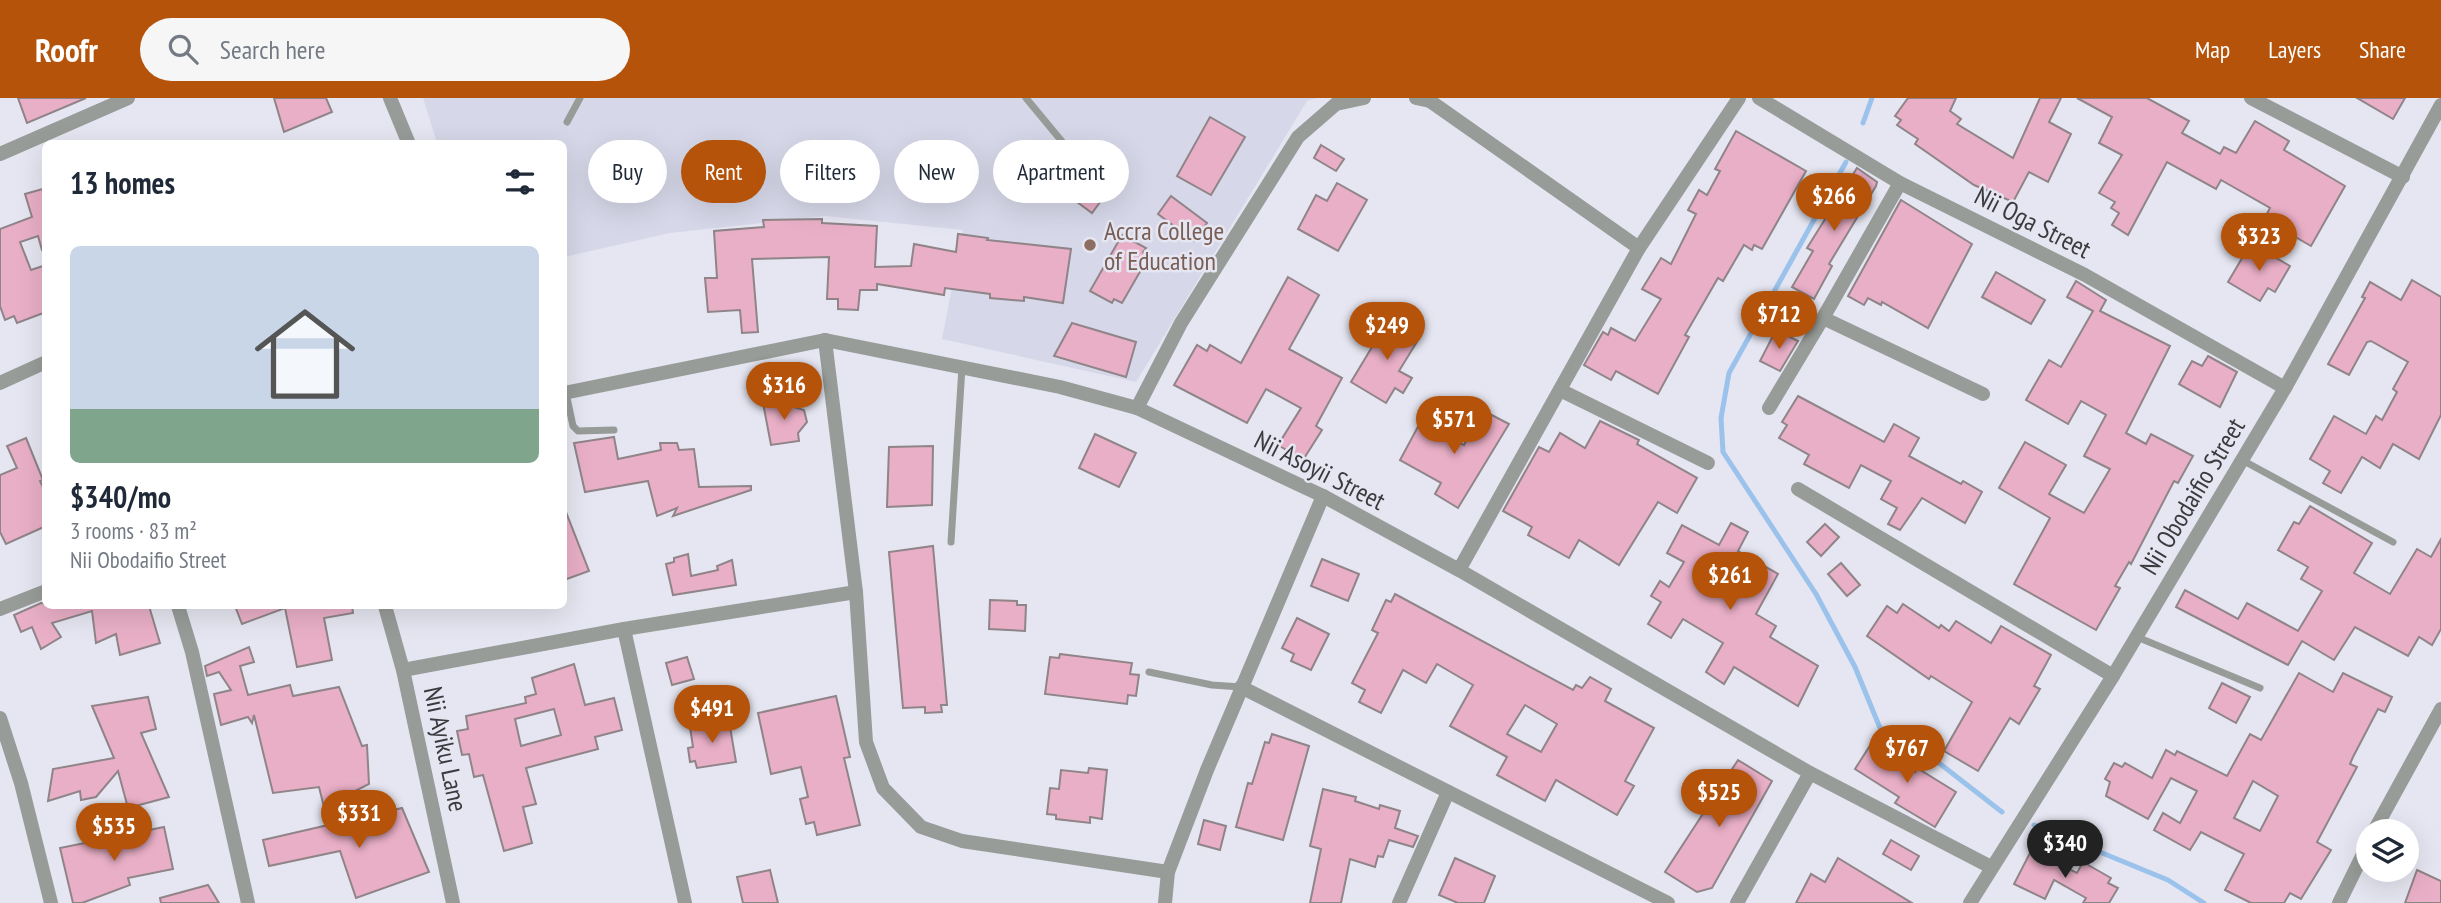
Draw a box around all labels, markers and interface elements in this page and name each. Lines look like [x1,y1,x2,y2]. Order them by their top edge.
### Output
search box [140,18,630,81]
text: Roofr [35,28,98,71]
icon: search [164,30,202,68]
text: Search here [220,33,325,66]
text: Map [2195,34,2230,65]
text: Layers [2268,34,2321,65]
text: Share [2359,34,2406,65]
chip: Buy [588,140,667,203]
chip: Rent [681,140,766,203]
chip: Filters [780,140,880,203]
chip: New [894,140,979,203]
chip: Apartment [993,140,1129,203]
text: 13 homes [70,163,175,202]
icon: filters [501,163,539,201]
pin: $266 [1793,174,1875,233]
street label: Nii Oga Street [1969,179,2097,265]
text: $266 [1812,181,1856,210]
place label: Accra College of Education [1104,214,1224,277]
pin: $323 [2218,214,2300,273]
text: $323 [2237,221,2281,250]
marker: Accra College of Education [1082,237,1098,253]
icon: home [242,291,368,417]
pin: $712 [1738,292,1820,351]
text: $712 [1757,299,1801,328]
pin: $249 [1346,302,1428,362]
text: $249 [1365,310,1409,339]
pin: $316 [743,362,825,422]
text: $316 [762,370,806,399]
pin: $571 [1413,396,1495,456]
text: $571 [1432,404,1476,433]
street label: Nii Obodaifio Street [2132,412,2252,580]
street label: Nii Asoyii Street [1249,423,1391,517]
text: $340/mo [70,477,171,516]
text: 3 rooms · 83 m² [70,516,197,545]
text: Nii Obodaifio Street [70,545,226,574]
pin: $261 [1689,552,1771,612]
text: $261 [1708,560,1752,589]
street label: Nii Ayiku Lane [417,684,475,814]
pin: $491 [671,686,753,745]
text: $491 [690,693,734,722]
pin: $767 [1866,726,1948,785]
text: $767 [1885,733,1929,762]
pin: $525 [1678,770,1760,829]
text: $525 [1697,777,1741,806]
pin: $331 [318,790,400,850]
text: $331 [337,798,381,827]
pin: $535 [73,804,155,863]
text: $535 [92,811,136,840]
map controls [2356,819,2419,882]
button: layers [2356,819,2419,882]
pin: $340 [2024,820,2106,880]
text: $340 [2043,828,2087,857]

